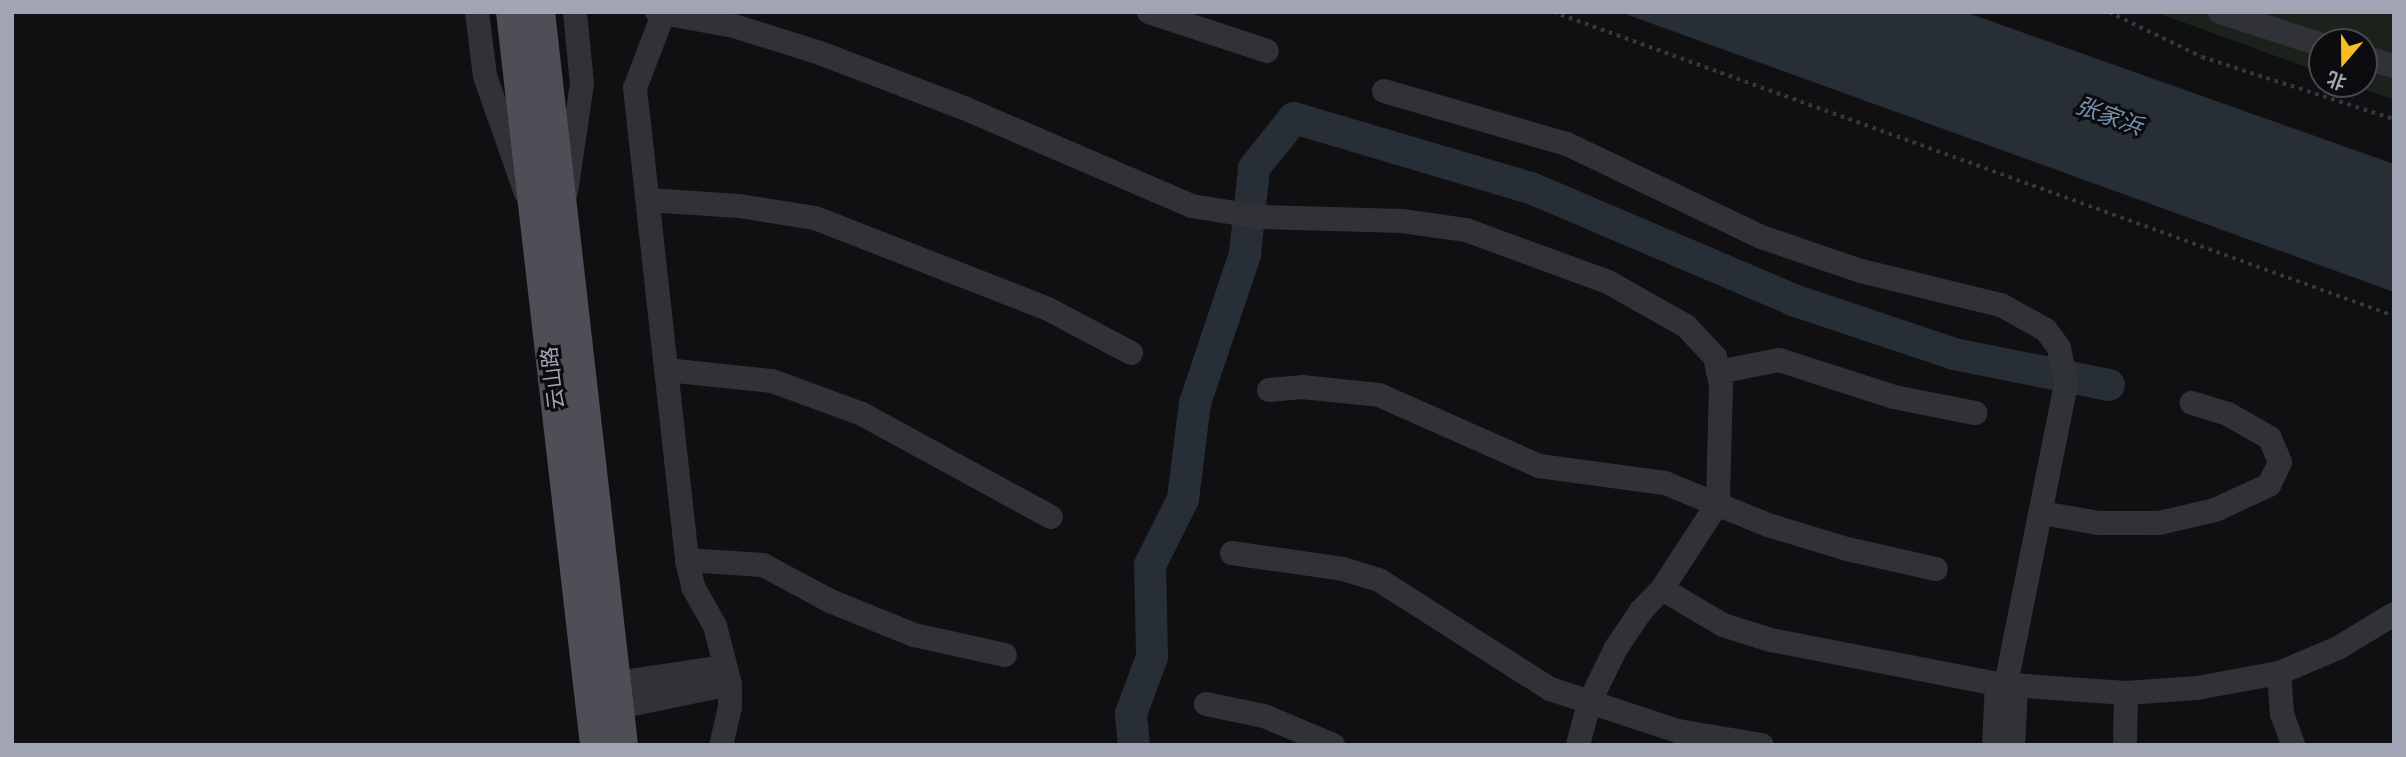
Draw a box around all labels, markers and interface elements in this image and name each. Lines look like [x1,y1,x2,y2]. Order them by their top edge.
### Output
north arrow [2308,28,2378,98]
text: 北 [2324,67,2349,94]
water label: 张家浜 [2072,91,2146,141]
street label: 云山路 [537,345,569,411]

